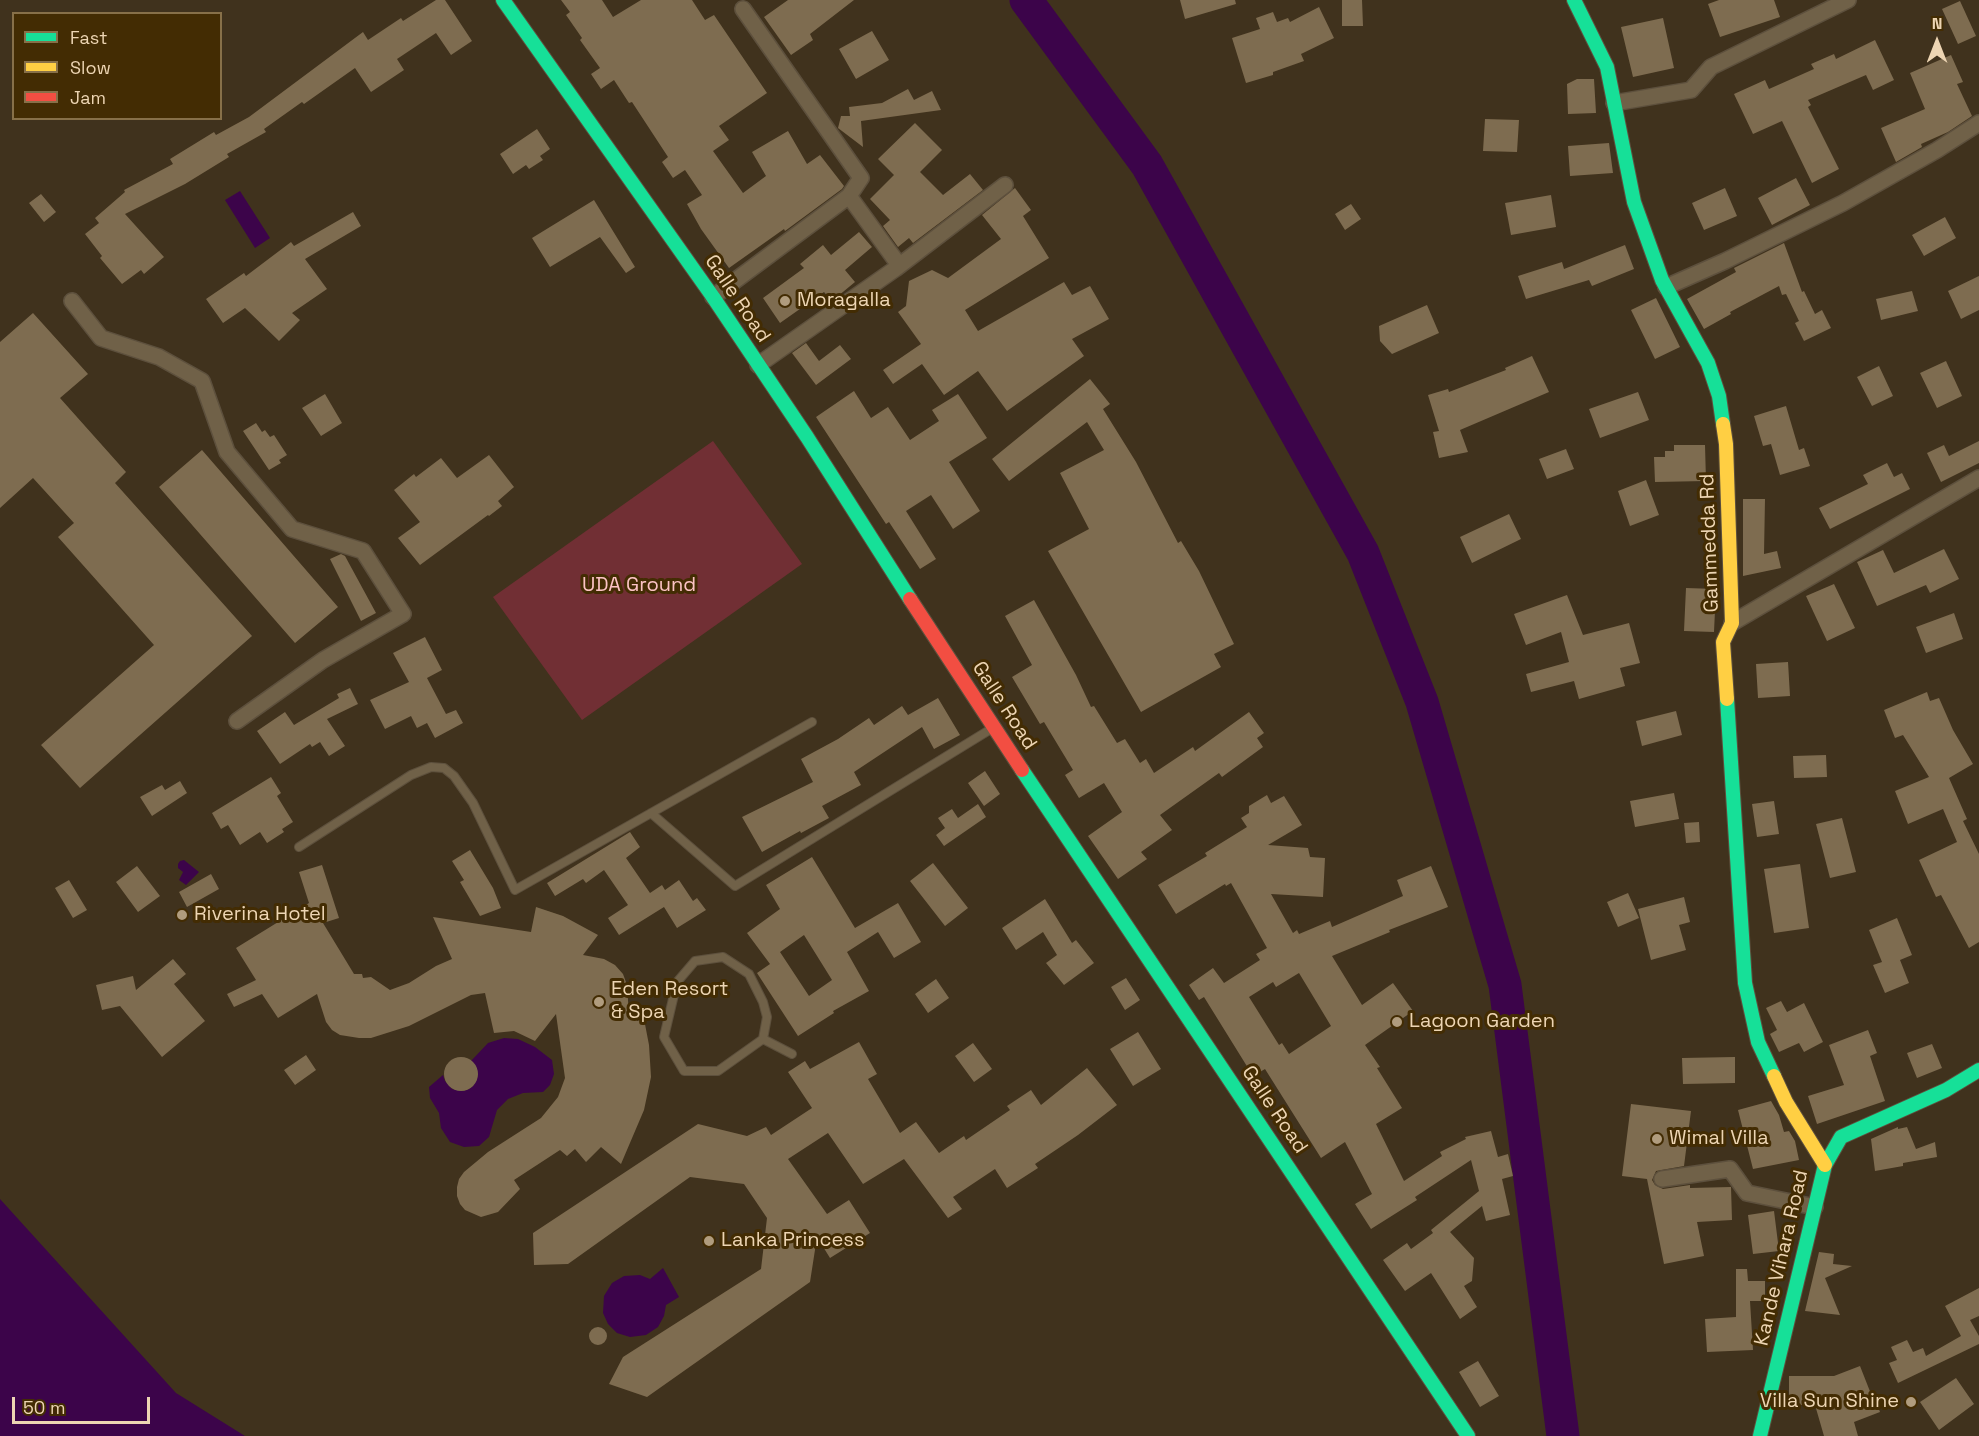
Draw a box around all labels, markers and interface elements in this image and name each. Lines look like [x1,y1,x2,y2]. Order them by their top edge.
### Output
legend [12,12,222,120]
north arrow [1907,12,1967,72]
text: N [1932,13,1942,34]
text: Fast [70,26,107,49]
text: Slow [70,56,111,79]
text: Jam [70,86,106,109]
street label: Galle Road [699,251,775,347]
place label: Moragalla [797,289,891,313]
marker: Moragalla [778,294,792,308]
street label: Gammedda Rd [1696,473,1724,613]
park label: UDA Ground [582,574,696,598]
street label: Galle Road [967,657,1041,755]
place label: Riverina Hotel [194,903,326,927]
marker: Riverina Hotel [175,908,189,922]
place label: Eden Resort & Spa [611,978,728,1025]
marker: Eden Resort & Spa [592,995,606,1009]
place label: Lagoon Garden [1409,1010,1555,1034]
marker: Lagoon Garden [1390,1015,1404,1029]
street label: Galle Road [1236,1062,1312,1158]
place label: Wimal Villa [1669,1127,1769,1151]
marker: Wimal Villa [1650,1132,1664,1146]
street label: Kande Vihara Road [1750,1168,1814,1348]
place label: Lanka Princess [721,1229,864,1253]
marker: Lanka Princess [702,1234,716,1248]
scale bar [15,1385,153,1423]
place label: Villa Sun Shine [1760,1390,1899,1414]
marker: Villa Sun Shine [1904,1395,1918,1409]
text: 50 m [23,1396,65,1419]

